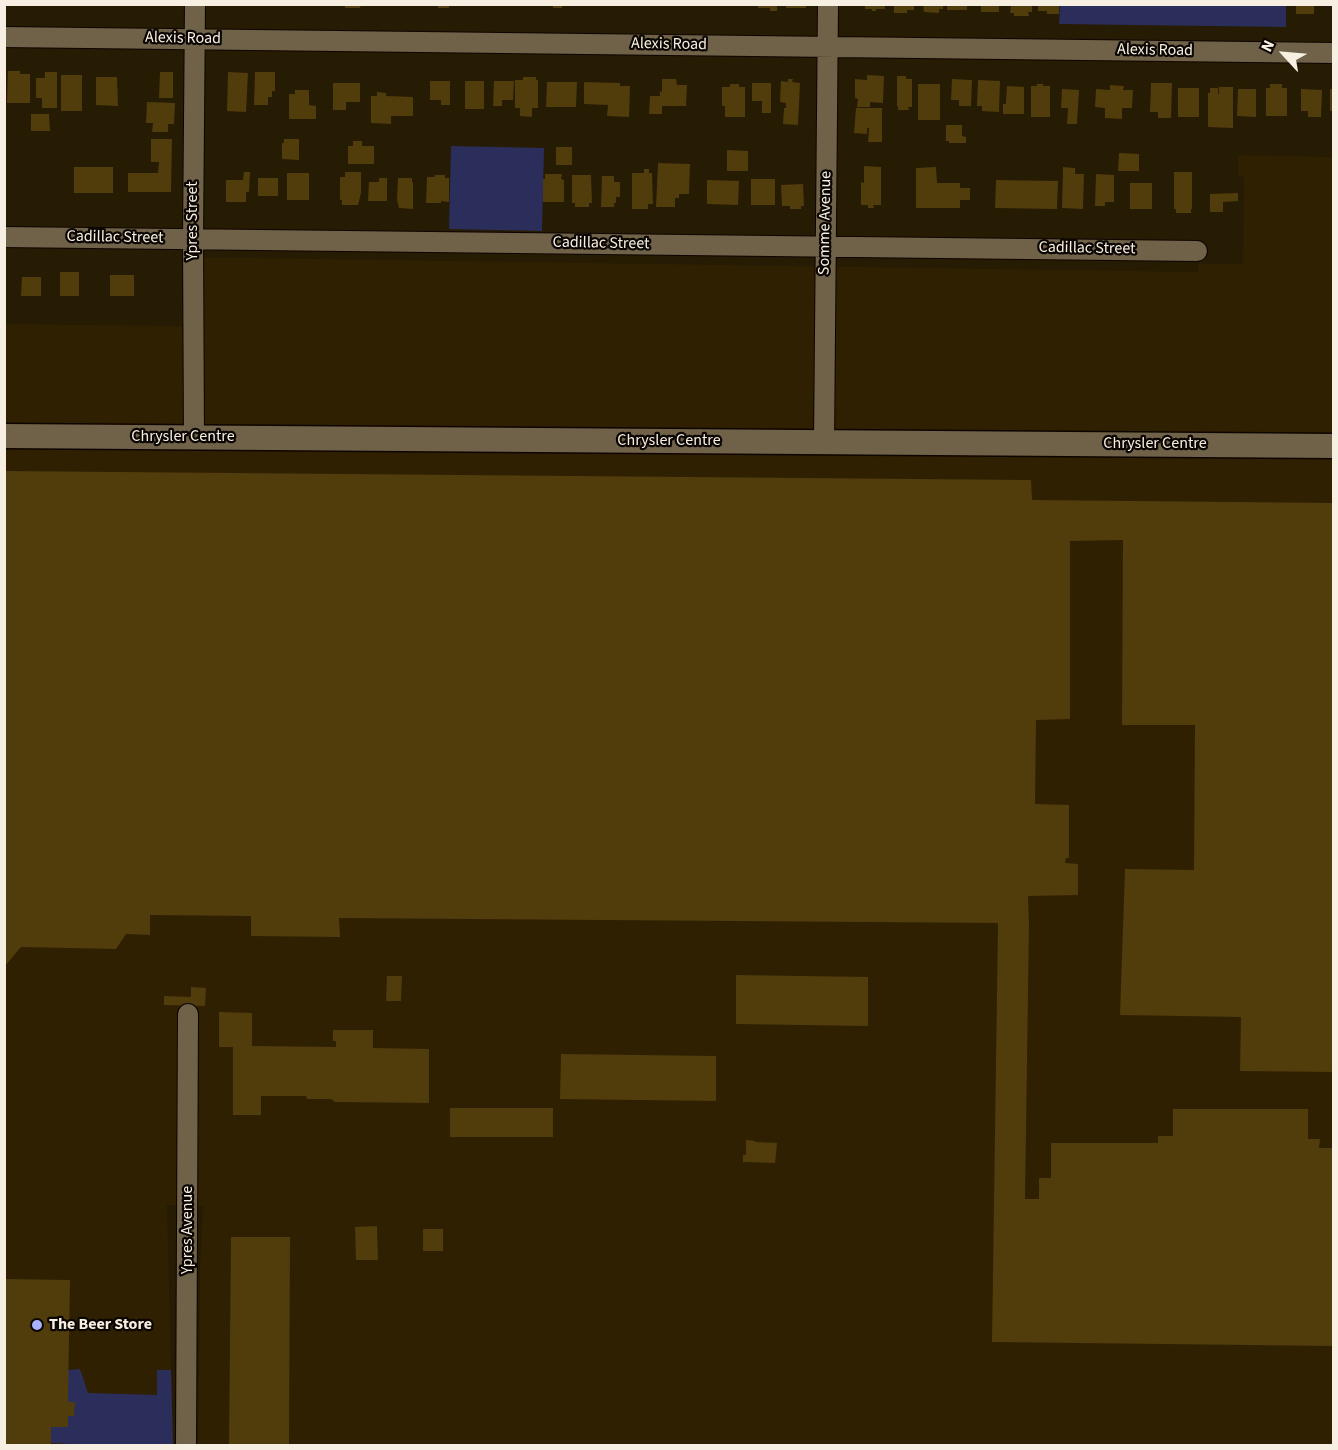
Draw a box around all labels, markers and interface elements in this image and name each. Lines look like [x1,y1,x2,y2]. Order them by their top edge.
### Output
north arrow [1254,24,1314,84]
street label: Alexis Road [145,29,221,49]
street label: Alexis Road [631,35,707,55]
text: N [1256,37,1280,56]
street label: Alexis Road [1117,41,1193,61]
street label: Somme Avenue [815,171,837,275]
street label: Ypres Street [183,181,203,261]
street label: Cadillac Street [66,228,164,248]
street label: Cadillac Street [552,234,650,254]
street label: Cadillac Street [1038,239,1136,259]
street label: Chrysler Centre [131,427,235,447]
street label: Chrysler Centre [617,431,721,451]
street label: Chrysler Centre [1103,434,1207,454]
street label: Ypres Avenue [178,1186,198,1274]
place label: The Beer Store [49,1315,152,1335]
marker: The Beer Store [30,1318,44,1332]

